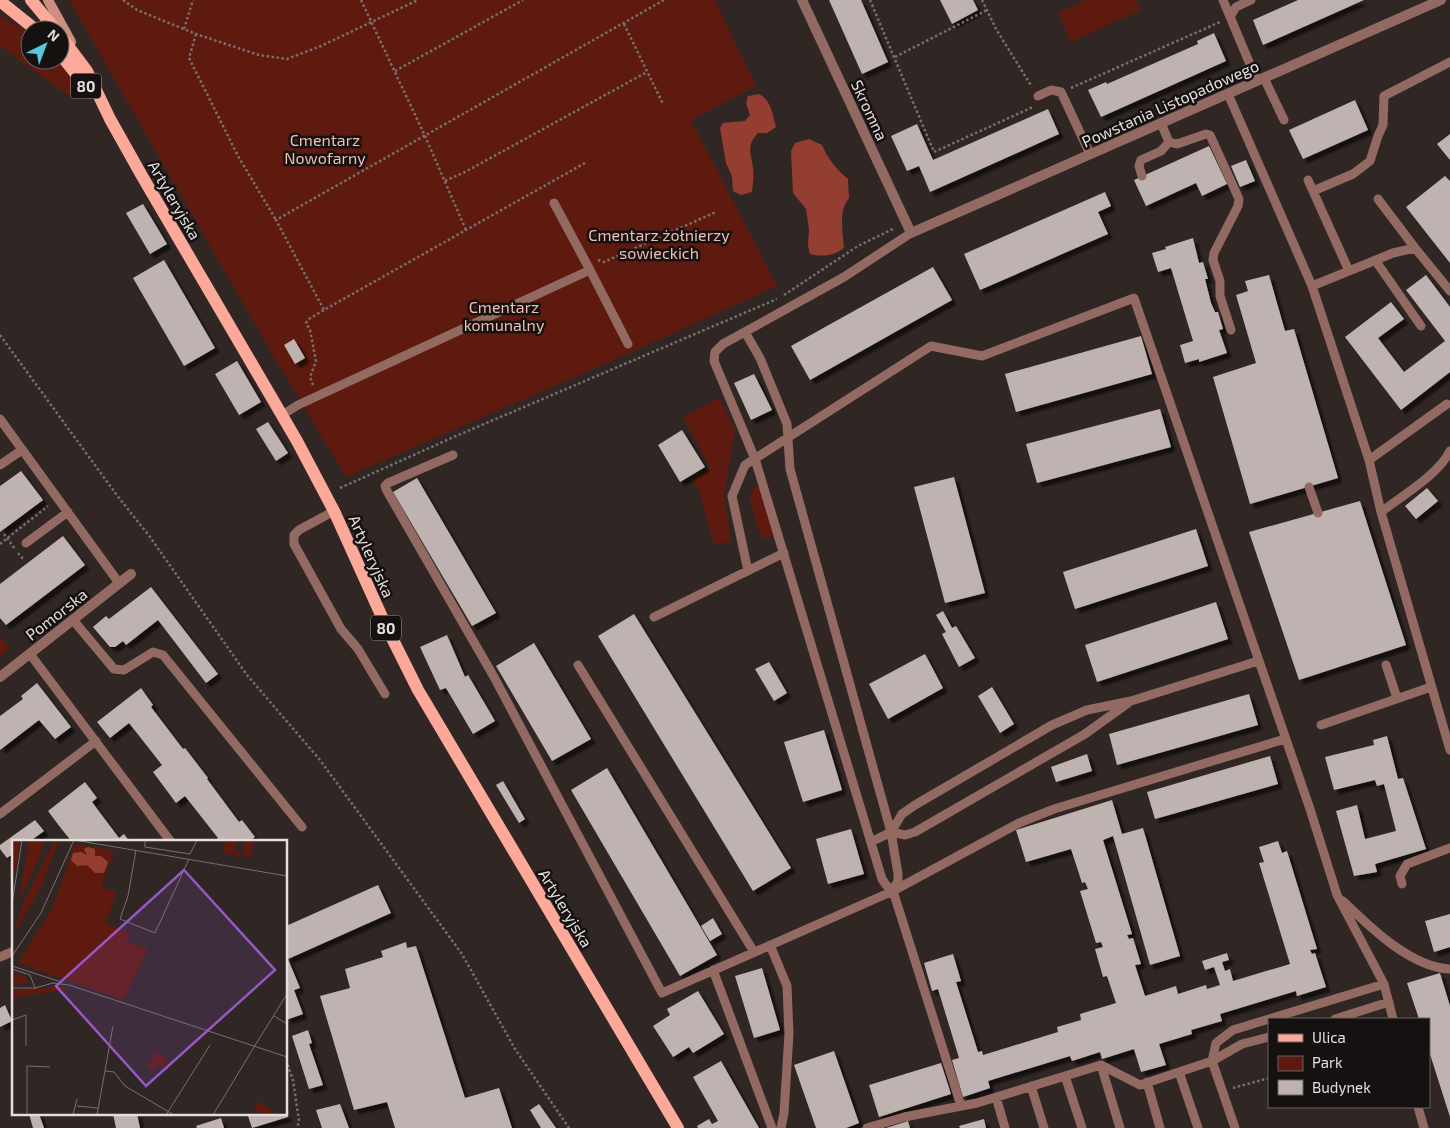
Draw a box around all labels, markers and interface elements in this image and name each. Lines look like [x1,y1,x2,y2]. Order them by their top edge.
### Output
north arrow [20,20,70,70]
text: N [45,25,63,45]
street label: Powstania Listopadowego [1079,55,1261,151]
road number: 80 [71,74,101,98]
street label: Skromna [848,77,892,143]
park label: Cmentarz Nowofarny [284,130,366,167]
street label: Artyleryjska [144,157,205,243]
park label: Cmentarz żołnierzy sowieckich [588,225,730,262]
park label: Cmentarz komunalny [464,297,545,334]
street label: Artyleryjska [344,512,399,601]
street label: Pomorska [21,584,91,644]
road number: 80 [371,616,401,640]
inset map [12,840,288,1116]
street label: Artyleryjska [534,865,597,951]
legend [1268,1018,1430,1108]
text: Ulica [1312,1028,1346,1046]
text: Park [1312,1053,1343,1071]
text: Budynek [1312,1078,1371,1096]

